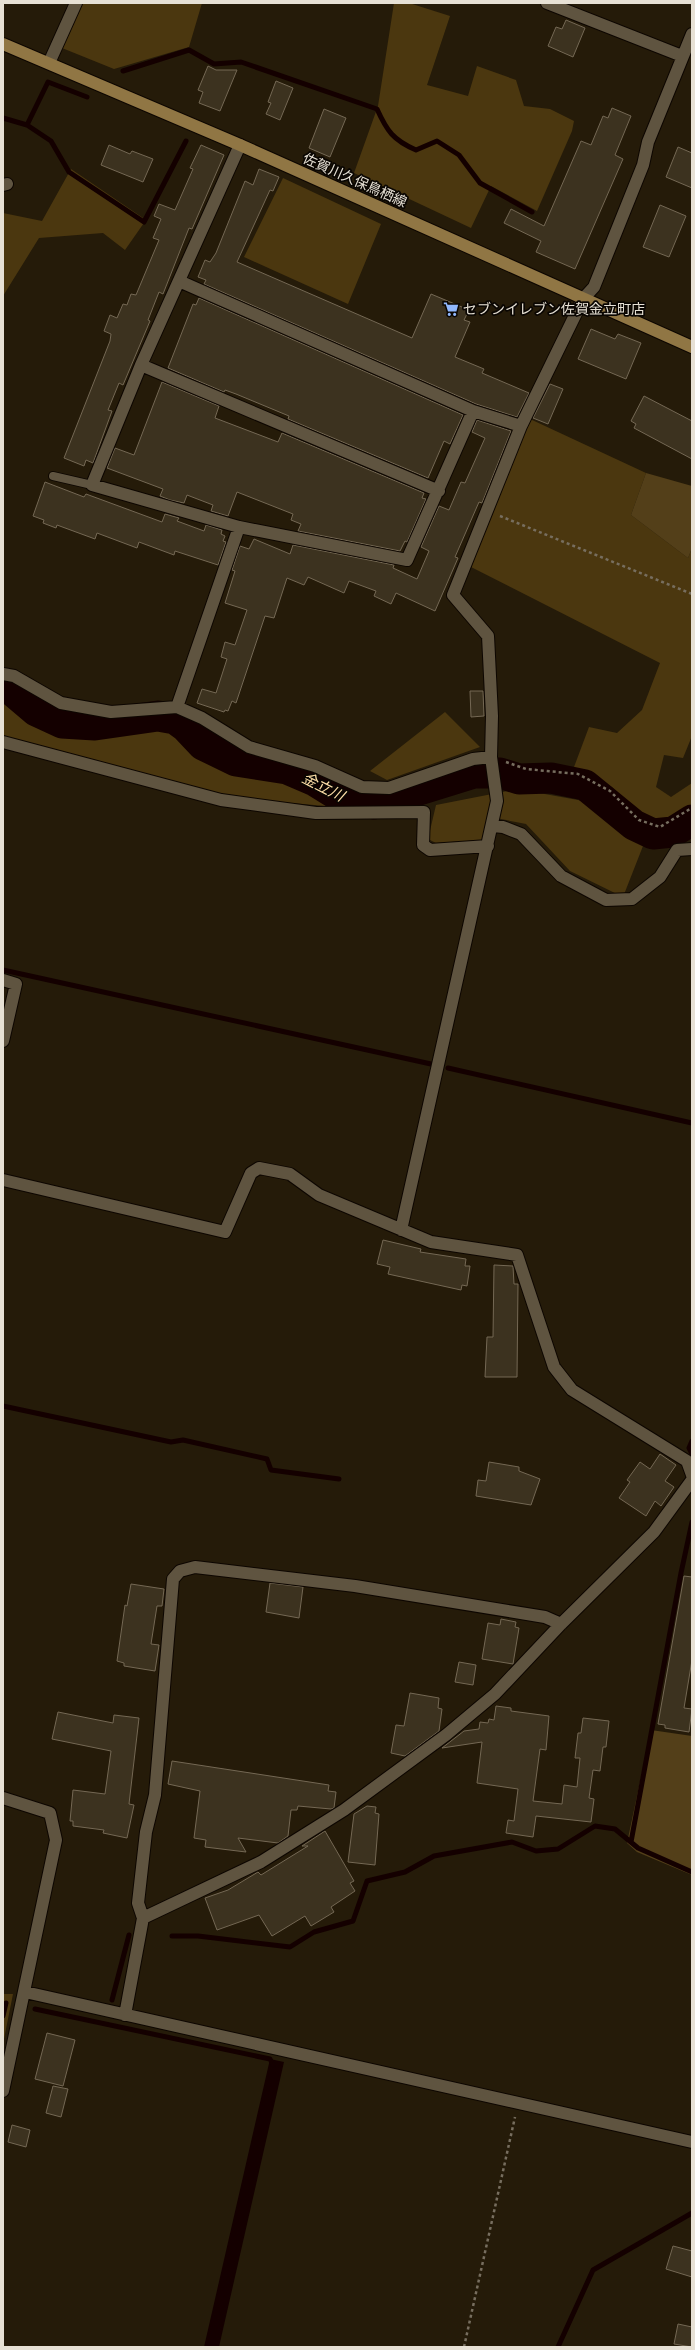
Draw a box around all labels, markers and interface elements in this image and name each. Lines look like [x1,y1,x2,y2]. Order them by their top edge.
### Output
street label: 佐賀川久保鳥栖線 [301,150,409,210]
supermarket icon: セブンイレブン佐賀金立町店 [442,300,460,318]
place label: セブンイレブン佐賀金立町店 [463,301,645,317]
water label: 金立川 [299,769,349,806]

